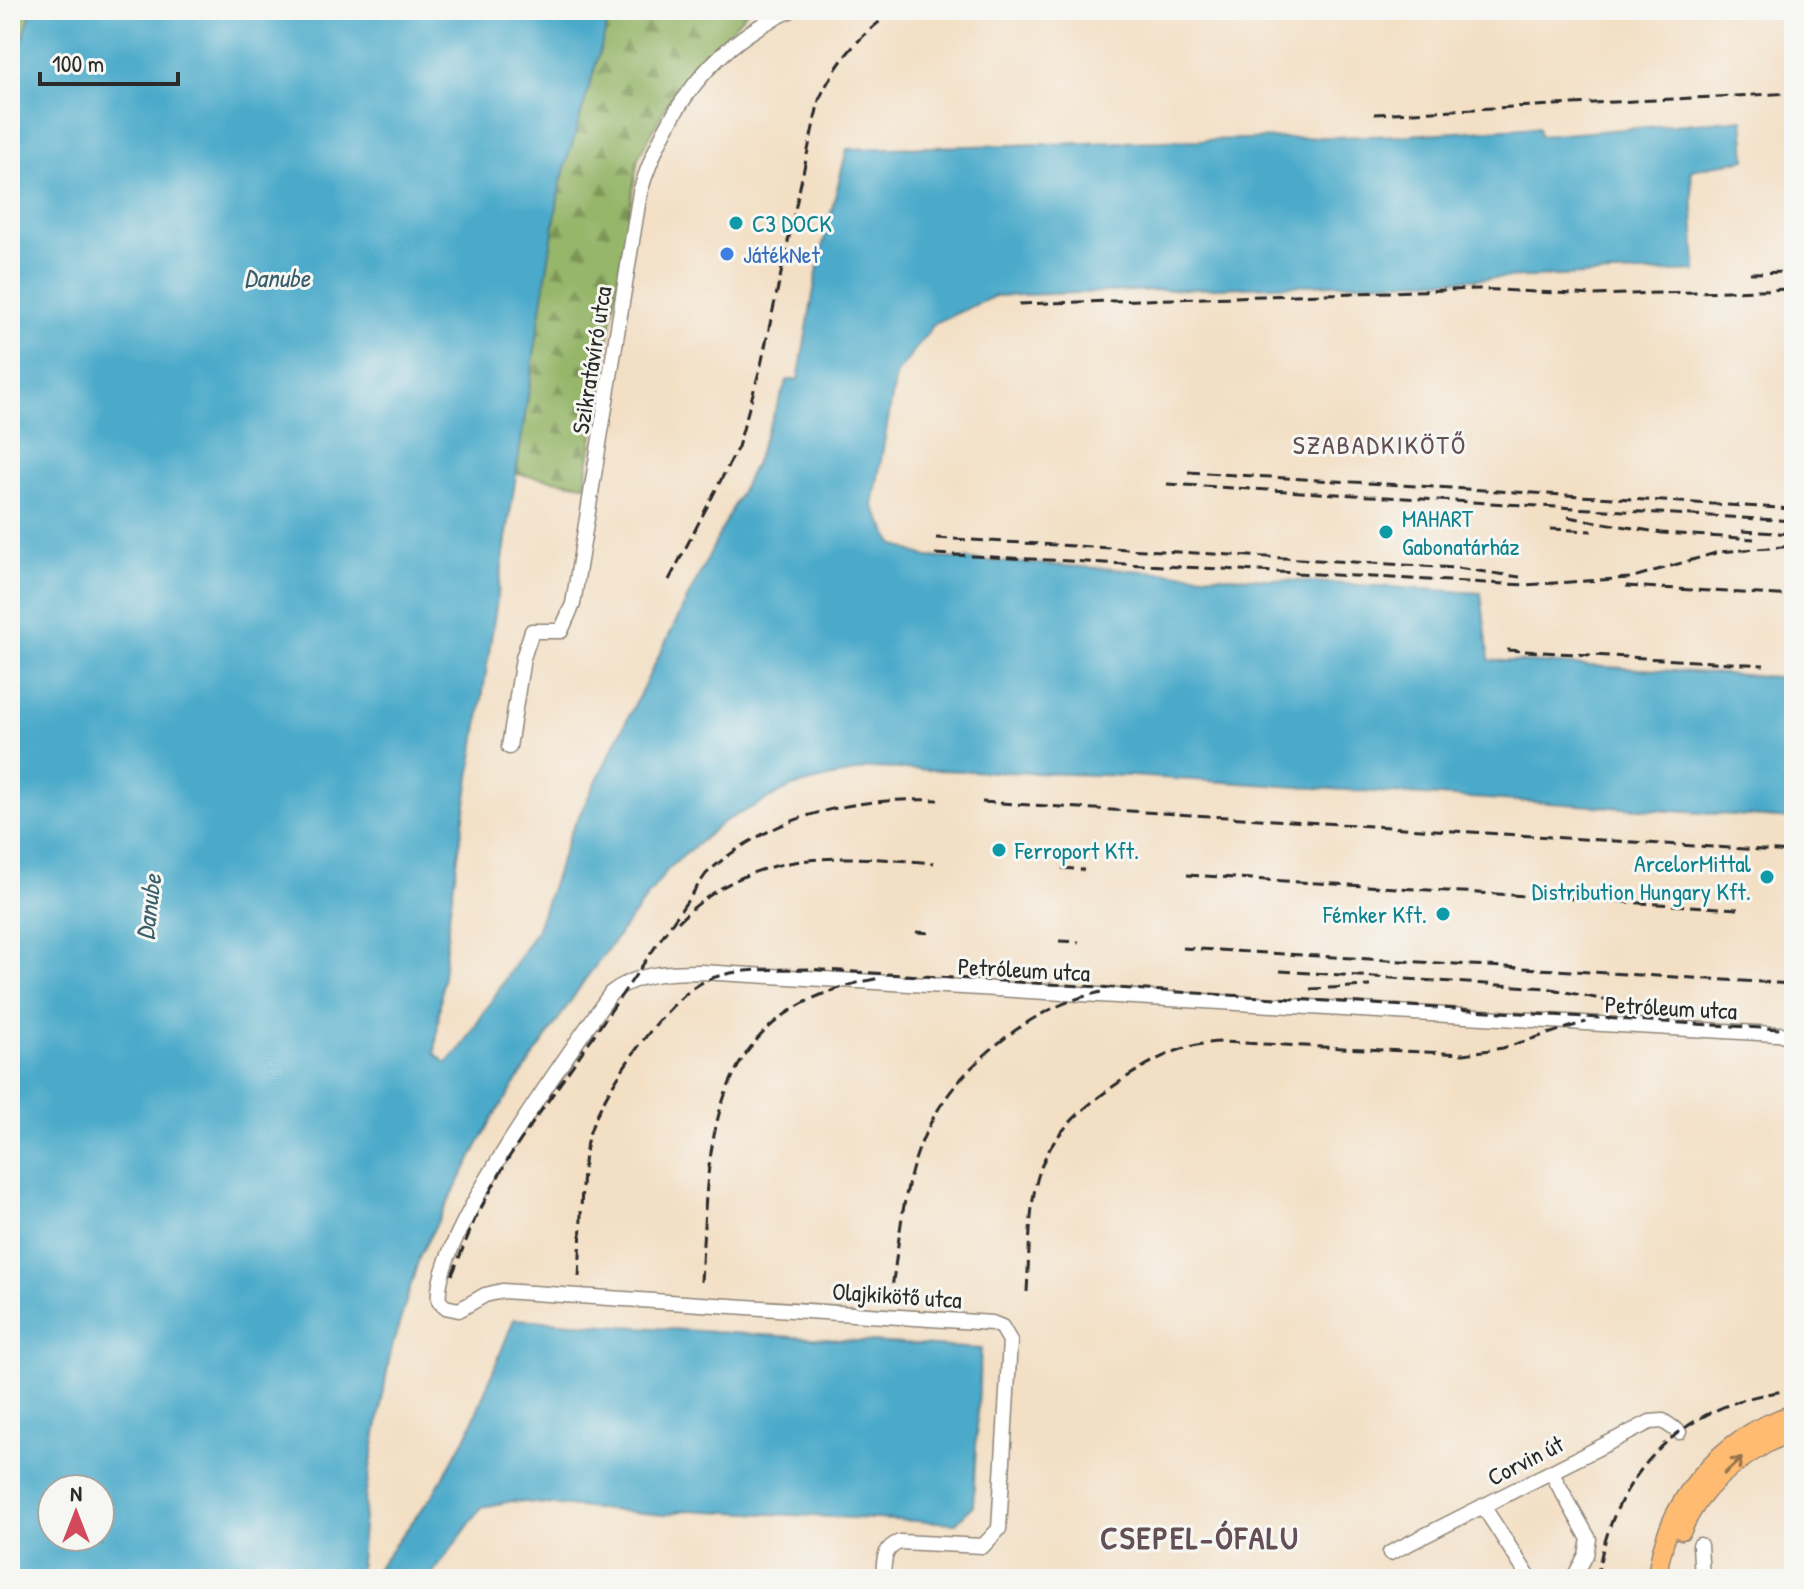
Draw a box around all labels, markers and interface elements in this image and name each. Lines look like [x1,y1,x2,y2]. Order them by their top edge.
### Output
scale bar [40,36,178,86]
text: 100 m [52,47,104,79]
place label: C3 DOCK [752,207,832,239]
marker: C3 DOCK [727,214,745,232]
place label: JátékNet [743,238,820,270]
marker: JátékNet [718,245,736,263]
water label: Danube [244,260,312,295]
street label: Szikratávíró utca [564,284,618,436]
district label: SZABADKIKÖTŐ [1293,427,1467,462]
place label: MAHART Gabonatárház [1402,502,1519,562]
marker: MAHART Gabonatárház [1377,523,1395,541]
place label: Ferroport Kft. [1014,834,1139,866]
marker: Ferroport Kft. [990,841,1008,859]
place label: ArcelorMittal Distribution Hungary Kft. [1532,847,1752,907]
marker: ArcelorMittal Distribution Hungary Kft. [1758,868,1776,886]
water label: Danube [127,871,170,942]
place label: Fémker Kft. [1322,898,1427,930]
marker: Fémker Kft. [1434,905,1452,923]
street label: Petróleum utca [957,950,1091,988]
street label: Petróleum utca [1604,988,1738,1026]
street label: Olajkikötő utca [831,1275,963,1315]
street label: Corvin út [1482,1427,1569,1493]
one-way arrow [1723,1457,1743,1475]
north arrow [36,1473,116,1553]
text: N [70,1478,82,1508]
district label: CSEPEL-ÓFALU [1100,1516,1300,1559]

